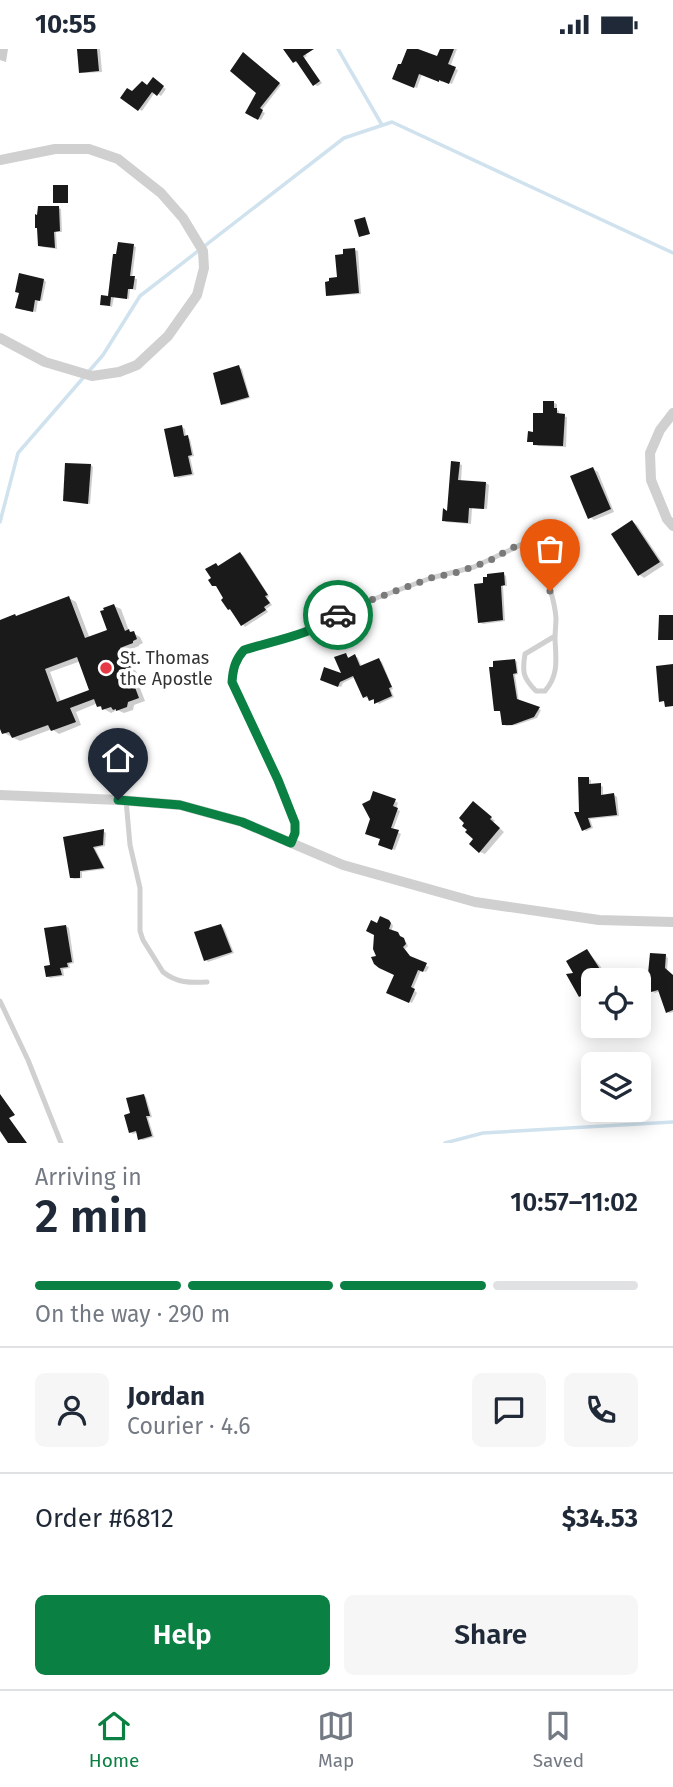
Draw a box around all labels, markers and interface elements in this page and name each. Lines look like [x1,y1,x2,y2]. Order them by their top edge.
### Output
text: 10:55 [35,9,96,40]
pin [520,519,580,591]
icon: bag [531,530,569,568]
courier [303,580,373,650]
icon: car [319,596,357,634]
place label: St. Thomas the Apostle [120,647,213,690]
marker: St. Thomas the Apostle [98,660,114,676]
pin [88,728,148,800]
icon: home [99,739,137,777]
map controls [581,968,651,1122]
button: locate [581,968,651,1038]
button: layers [581,1052,651,1122]
text: Arriving in [35,1163,142,1191]
text: 10:57–11:02 [510,1187,638,1218]
text: 2 min [35,1189,148,1244]
text: On the way · 290 m [35,1300,230,1328]
button: person [35,1373,109,1447]
button: chat [472,1373,546,1447]
button: phone [564,1373,638,1447]
text: Jordan [127,1381,205,1412]
text: Courier · 4.6 [127,1412,251,1440]
text: Order #6812 [35,1503,174,1534]
text: $34.53 [562,1503,638,1534]
button: Help [35,1595,330,1675]
button: Share [344,1595,638,1675]
tab: Home [89,1707,139,1772]
tab: Map [317,1707,355,1772]
tab: Saved [533,1707,584,1772]

